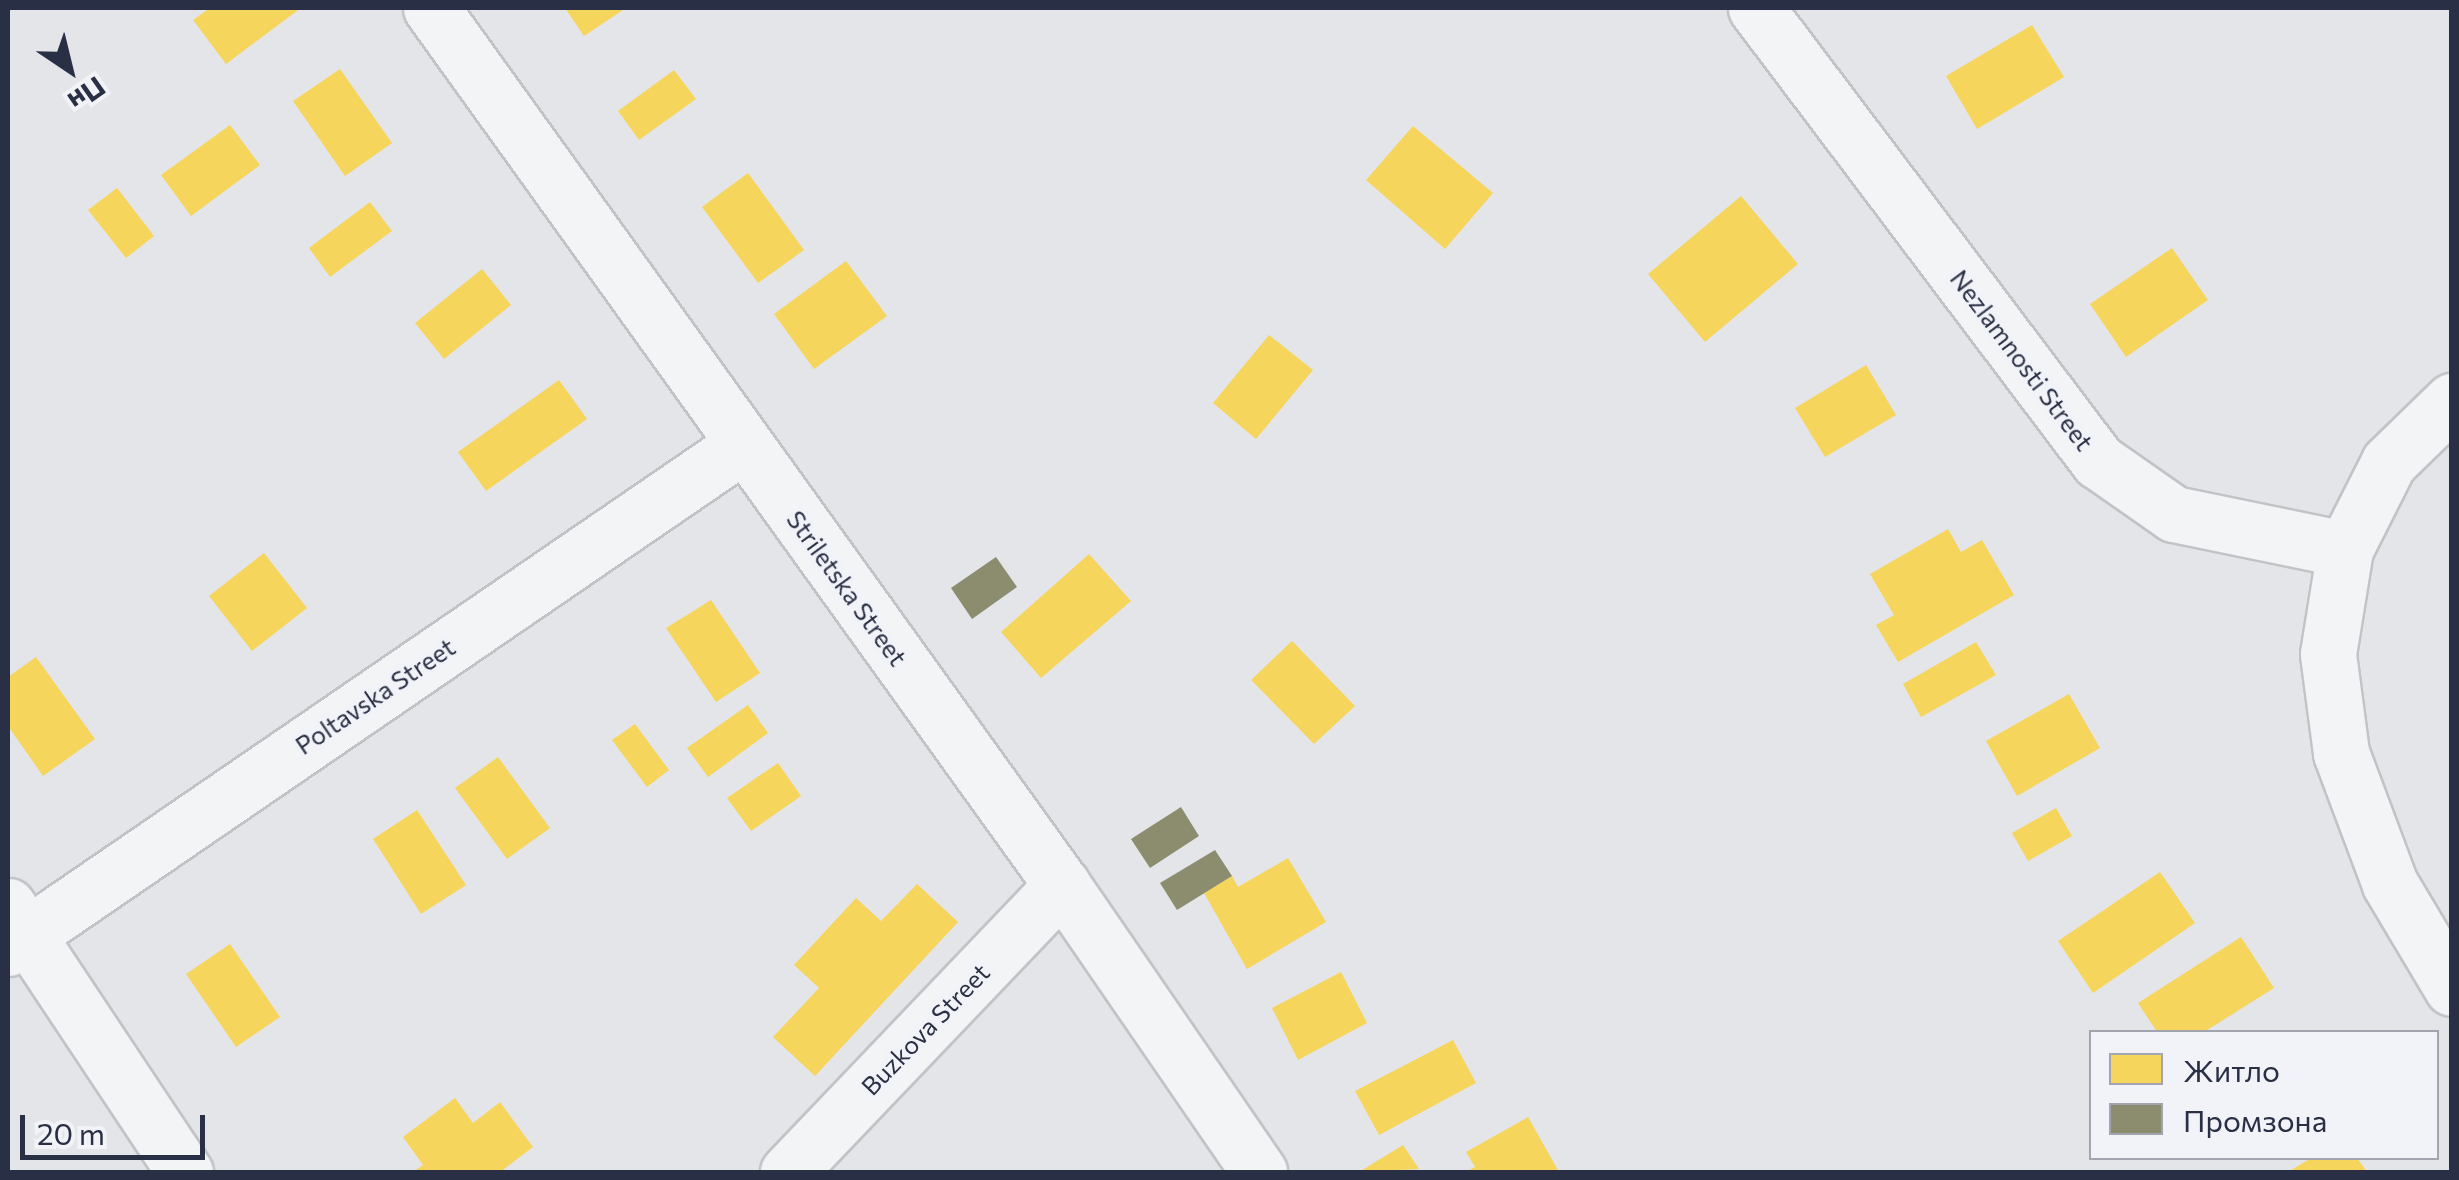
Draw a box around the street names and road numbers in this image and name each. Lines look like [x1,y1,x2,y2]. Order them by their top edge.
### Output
street label: Nezlamnosti Street [1944,264,2100,456]
street label: Striletska Street [781,505,913,671]
street label: Poltavska Street [290,632,460,760]
street label: Buzkova Street [855,957,995,1101]

